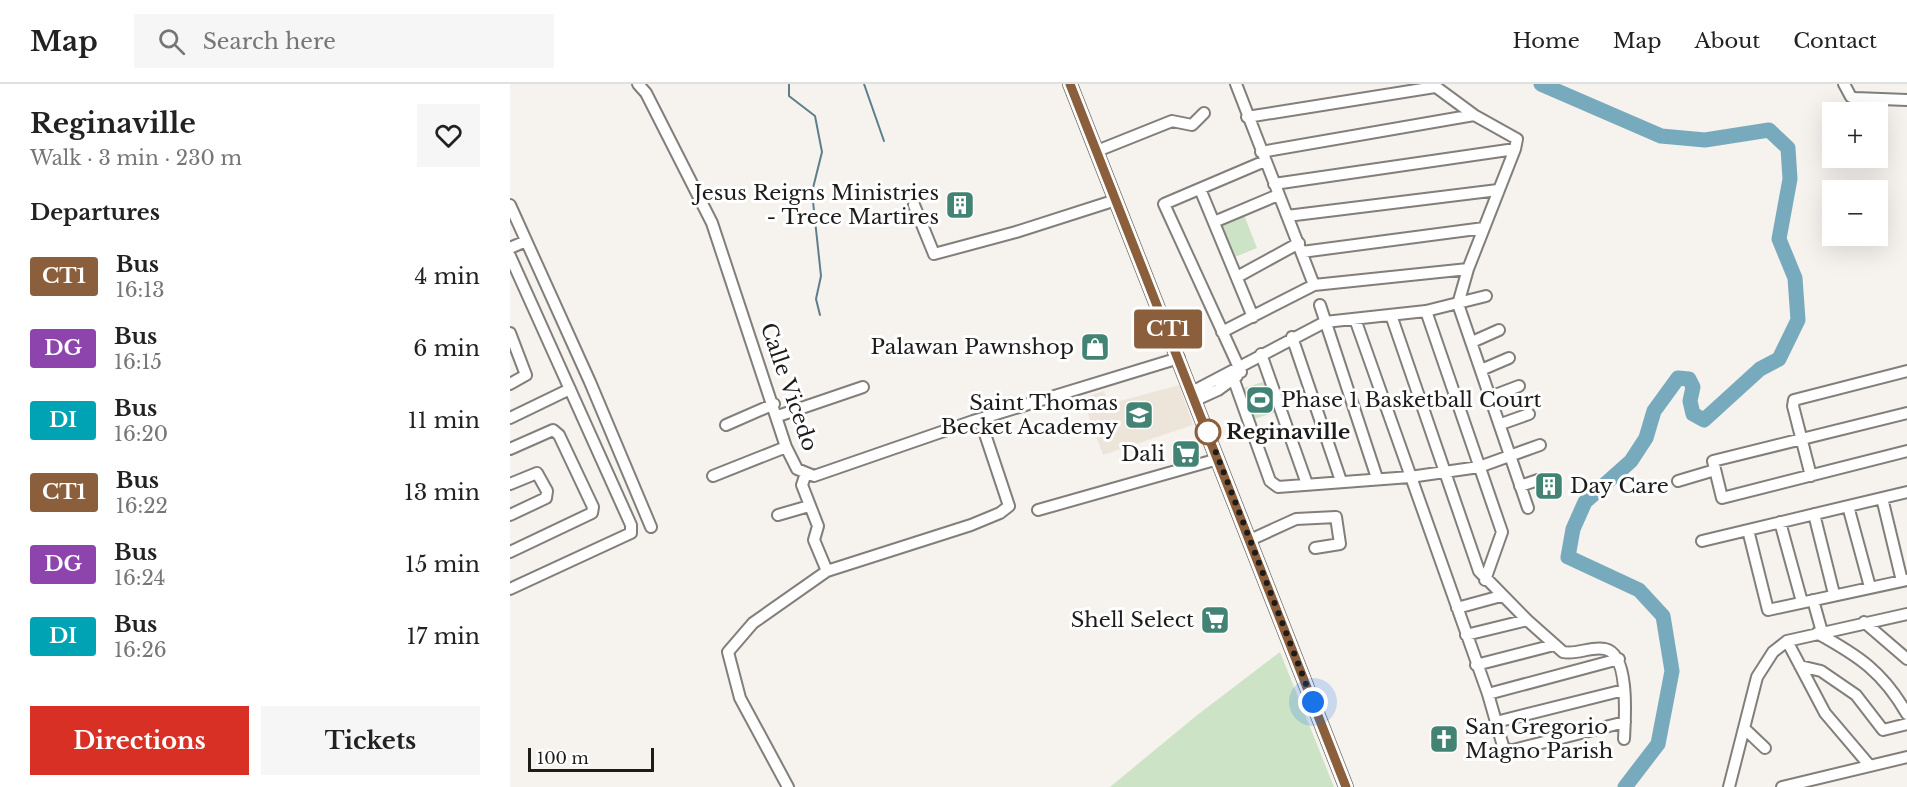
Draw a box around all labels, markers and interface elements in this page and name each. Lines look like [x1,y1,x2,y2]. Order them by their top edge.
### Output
search box [134,14,554,68]
text: Map [30,24,98,59]
icon: search [155,25,188,58]
text: Search here [203,28,336,55]
text: Home [1513,28,1580,54]
text: Map [1613,28,1661,54]
text: About [1694,28,1760,54]
text: Contact [1793,28,1877,54]
map controls [1822,102,1888,246]
button: + [1822,102,1888,168]
button: heart [417,104,480,167]
text: Reginaville [30,106,196,141]
text: Walk · 3 min · 230 m [30,146,242,170]
place label: Jesus Reigns Ministries - Trece Martires [691,180,939,230]
button: − [1822,180,1888,246]
building icon: Jesus Reigns Ministries - Trece Martires [944,189,976,221]
text: Departures [30,199,160,226]
text: Bus [116,251,159,278]
text: CT1 [42,263,86,289]
text: 4 min [415,263,480,290]
text: 16:13 [116,278,165,302]
line badge: CT1 [1134,310,1202,348]
text: CT1 [1146,316,1190,342]
street label: Calle Vicedo [755,319,823,455]
text: Bus [114,323,157,350]
shop icon: Palawan Pawnshop [1079,331,1111,363]
place label: Palawan Pawnshop [871,334,1074,360]
text: DG [44,335,82,361]
text: 6 min [413,335,480,362]
text: 16:15 [114,350,162,374]
sports icon: Phase 1 Basketball Court [1244,384,1276,416]
place label: Phase 1 Basketball Court [1281,387,1542,413]
place label: Saint Thomas Becket Academy [941,390,1119,440]
text: Bus [114,395,157,422]
school or university icon: Saint Thomas Becket Academy [1123,399,1155,431]
text: DI [49,407,77,433]
text: 11 min [408,407,480,434]
marker: Reginaville [1195,419,1221,445]
place label: Reginaville [1226,419,1350,445]
text: 16:20 [114,422,168,446]
supermarket icon: Dali [1170,438,1202,470]
place label: Dali [1121,441,1165,467]
text: Bus [116,467,159,494]
building icon: Day Care [1533,470,1565,502]
place label: Day Care [1570,473,1669,499]
text: CT1 [42,479,86,505]
text: 13 min [404,479,480,506]
text: 16:22 [116,494,168,518]
text: Bus [114,539,157,566]
text: DG [44,551,82,577]
text: 15 min [405,551,480,578]
text: 16:24 [114,566,166,590]
supermarket icon: Shell Select [1199,604,1231,636]
place label: Shell Select [1071,607,1194,633]
text: Bus [114,611,157,638]
text: DI [49,623,77,649]
text: 17 min [407,623,480,650]
text: 16:26 [114,638,167,662]
your location [1298,687,1328,717]
button: Directions [30,706,249,775]
button: Tickets [261,706,480,775]
place label: San Gregorio Magno Parish [1465,714,1613,764]
church icon: San Gregorio Magno Parish [1428,723,1460,755]
scale bar [528,745,654,772]
text: 100 m [537,748,589,768]

